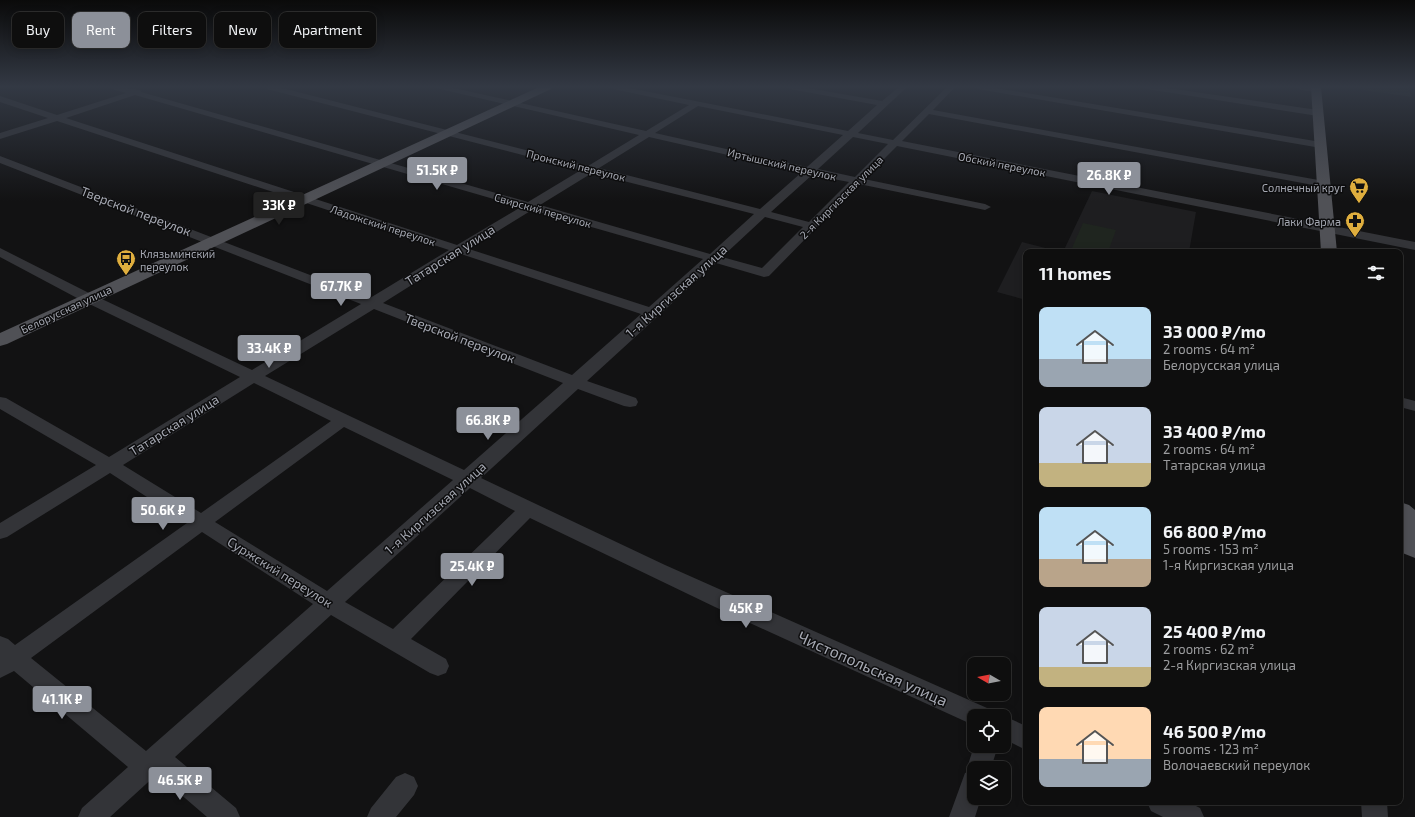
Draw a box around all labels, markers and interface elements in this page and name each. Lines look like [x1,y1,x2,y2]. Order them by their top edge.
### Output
chip: Buy [12,12,64,48]
chip: Rent [72,12,130,48]
chip: Filters [138,12,206,48]
chip: New [214,12,271,48]
chip: Apartment [279,12,376,48]
street label: Иртышский переулок [726,145,838,184]
street label: Пронский переулок [525,146,627,185]
street label: Обский переулок [957,149,1047,180]
street label: 2-я Киргизская улица [797,153,886,242]
pin: 51.5K ₽ [400,157,474,191]
text: 51.5K ₽ [416,162,458,178]
pin: 26.8K ₽ [1072,162,1146,196]
text: 26.8K ₽ [1086,167,1132,183]
supermarket icon: Солнечный круг [1348,176,1370,204]
place label: Солнечный круг [1262,181,1345,195]
street label: Тверской переулок [79,183,193,239]
street label: Свирский переулок [493,190,593,231]
pin: 33K ₽ [251,192,307,226]
text: 33K ₽ [262,197,296,213]
street label: Ладожский переулок [329,202,437,249]
pharmacy icon: Лаки Фарма [1344,210,1366,238]
place label: Лаки Фарма [1277,215,1341,228]
street label: Татарская улица [402,221,498,289]
street label: 1-я Киргизская улица [622,241,730,341]
place label: Клязьминский переулок [140,247,215,274]
bus stop icon: Клязьминский переулок [115,248,137,276]
icon: filters [1365,262,1387,284]
text: 11 homes [1039,263,1111,283]
pin: 67.7K ₽ [304,273,378,307]
text: 67.7K ₽ [320,278,362,294]
street label: Белорусская улица [18,282,114,337]
street label: Тверской переулок [403,310,517,366]
text: 33 000 ₽/mo [1163,321,1266,341]
icon: home [1071,323,1119,371]
pin: 33.4K ₽ [232,335,306,369]
text: 33.4K ₽ [247,340,291,356]
text: 2 rooms · 64 m² [1163,341,1255,357]
text: Белорусская улица [1163,357,1280,373]
street label: Татарская улица [126,391,222,459]
pin: 66.8K ₽ [451,407,525,441]
text: 66.8K ₽ [465,412,511,428]
text: 33 400 ₽/mo [1163,421,1266,441]
icon: home [1071,423,1119,471]
text: 2 rooms · 64 m² [1163,441,1255,457]
text: Татарская улица [1163,457,1266,473]
street label: 1-я Киргизская улица [381,458,489,558]
pin: 50.6K ₽ [126,497,200,531]
text: 50.6K ₽ [141,502,185,518]
text: 66 800 ₽/mo [1163,521,1266,541]
icon: home [1071,523,1119,571]
street label: Суржский переулок [225,533,335,611]
text: 5 rooms · 153 m² [1163,541,1259,557]
pin: 25.4K ₽ [435,553,509,587]
text: 1-я Киргизская улица [1163,557,1294,573]
text: 25.4K ₽ [450,558,494,574]
pin: 45K ₽ [718,595,774,629]
text: 45K ₽ [729,600,763,616]
text: 25 400 ₽/mo [1163,621,1266,641]
icon: home [1071,623,1119,671]
street label: Чистопольская улица [795,626,951,710]
text: 2 rooms · 62 m² [1163,641,1254,657]
north arrow [967,657,1011,701]
map controls [967,657,1011,805]
text: 2-я Киргизская улица [1163,657,1296,673]
pin: 41.1K ₽ [25,686,99,720]
text: 41.1K ₽ [42,691,82,707]
button: locate [967,709,1011,753]
text: 46 500 ₽/mo [1163,721,1266,741]
icon: home [1071,723,1119,771]
text: 5 rooms · 123 m² [1163,741,1259,757]
text: Волочаевский переулок [1163,757,1310,773]
button: layers [967,761,1011,805]
pin: 46.5K ₽ [143,767,217,801]
text: 46.5K ₽ [158,772,202,788]

